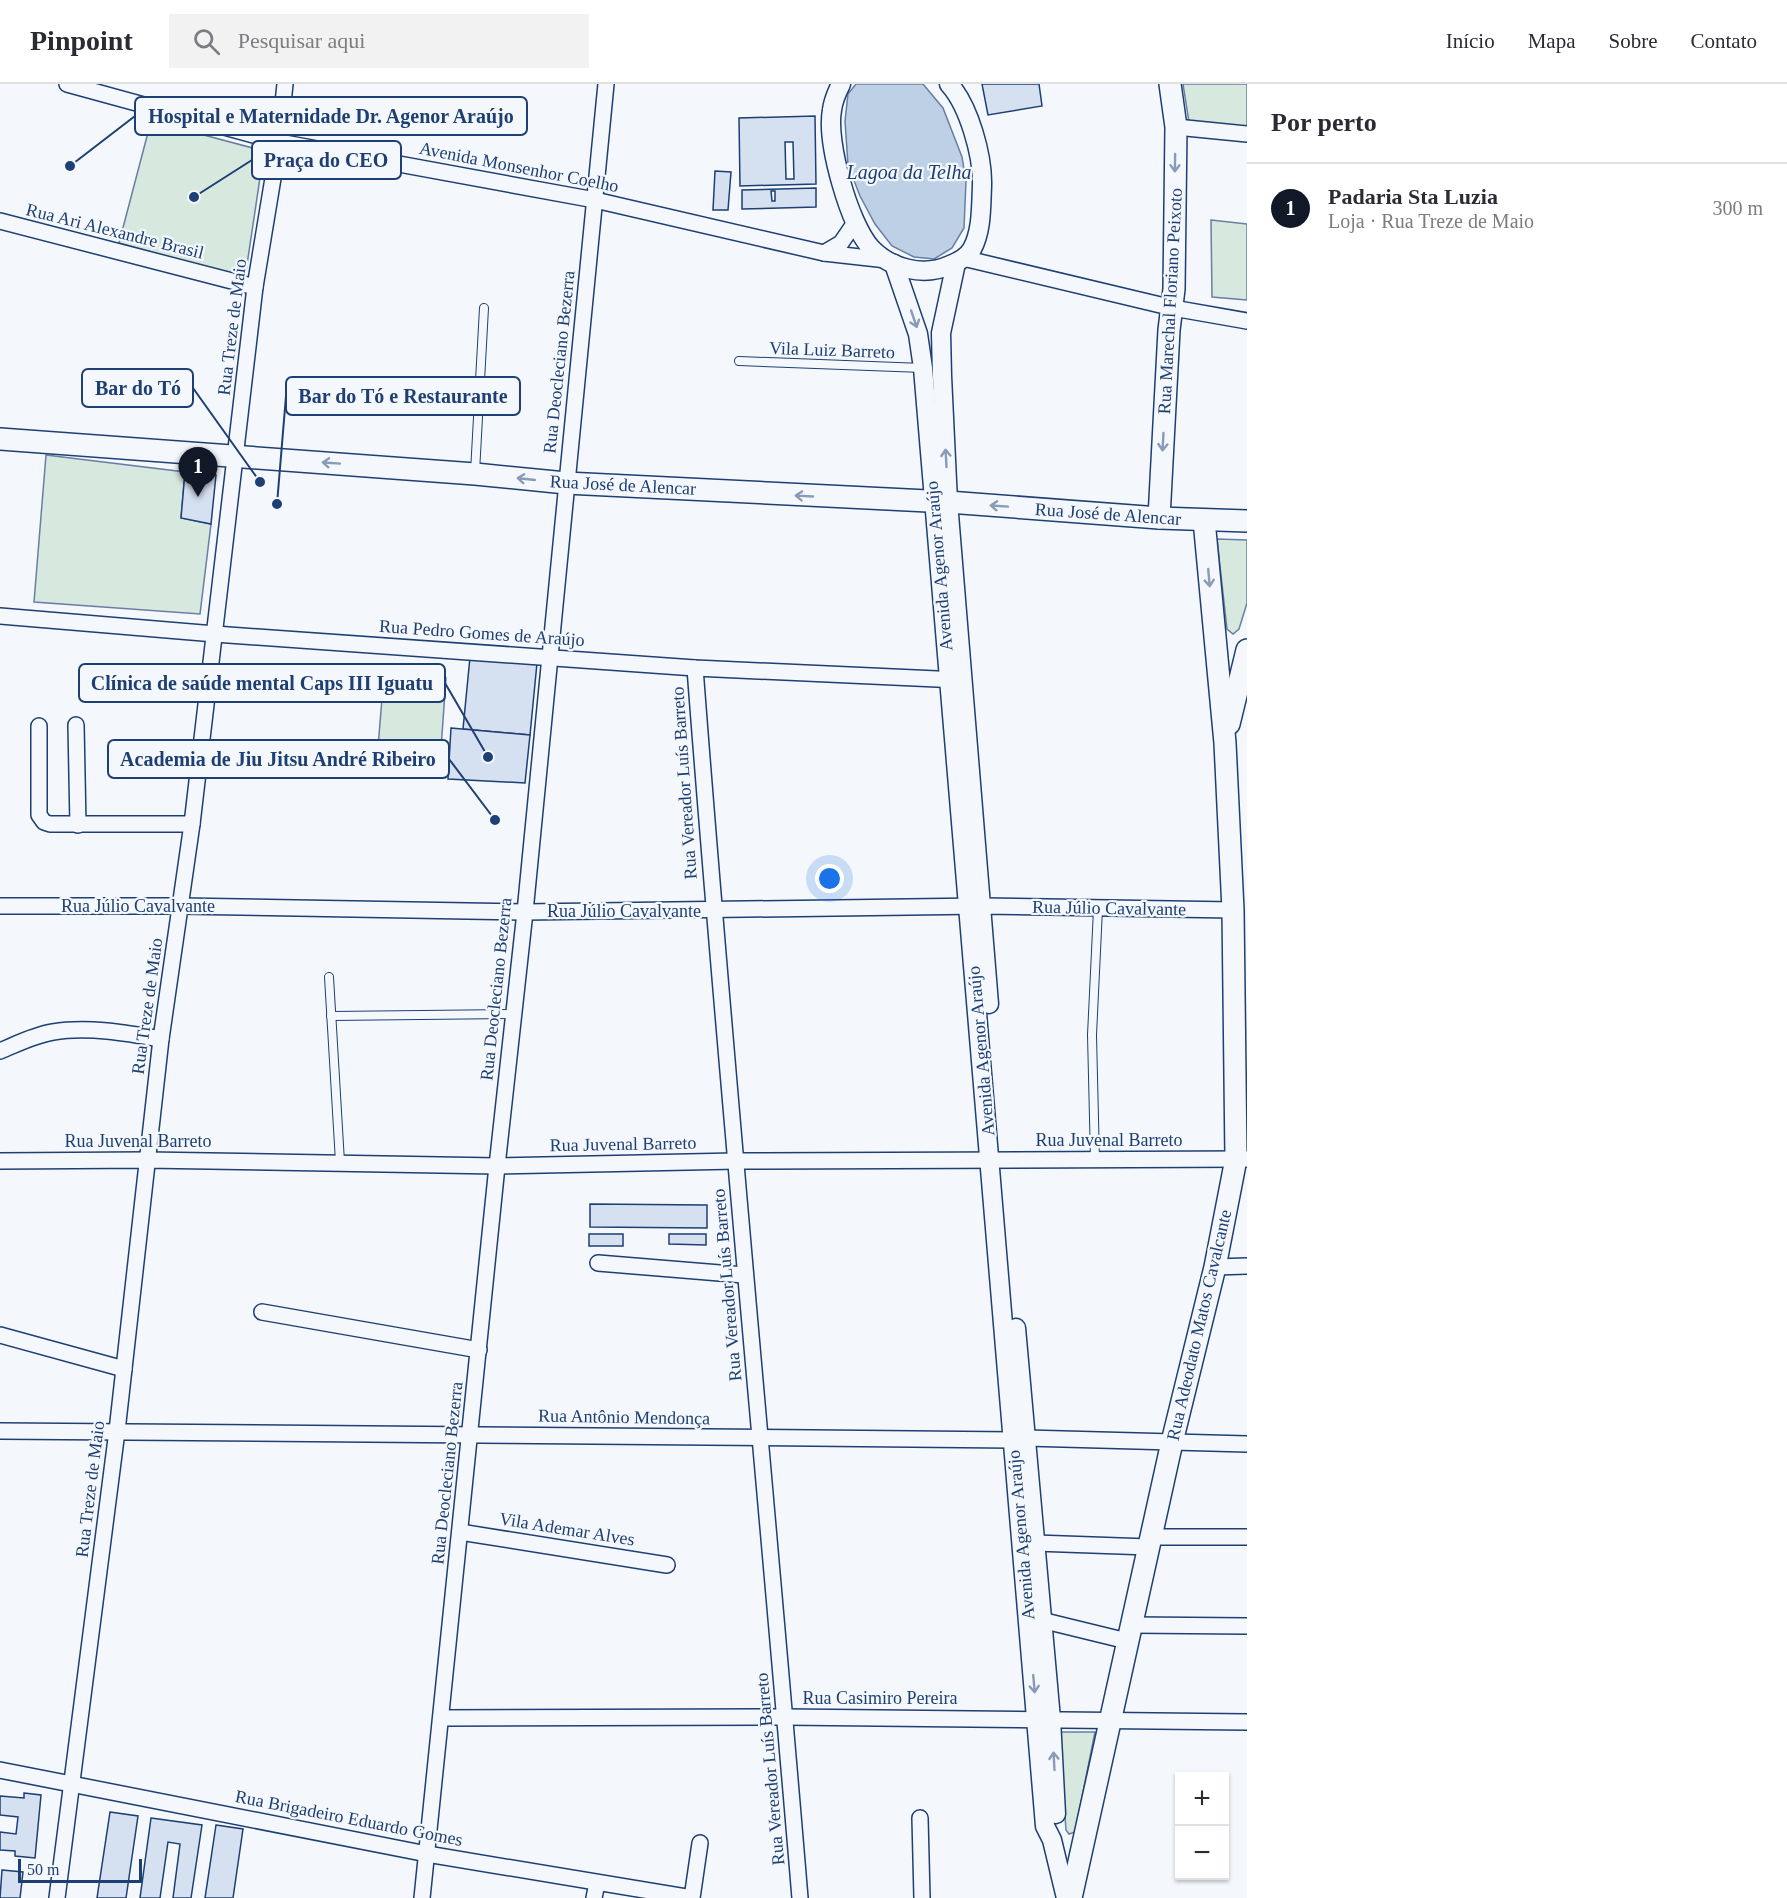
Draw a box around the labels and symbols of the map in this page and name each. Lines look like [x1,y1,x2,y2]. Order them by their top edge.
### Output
callout: Hospital e Maternidade Dr. Agenor Araújo [135,97,527,135]
text: Hospital e Maternidade Dr. Agenor Araújo [148,105,514,128]
street label: Avenida Monsenhor Coelho [418,138,620,196]
callout: Praça do CEO [252,141,401,179]
text: Praça do CEO [264,149,388,172]
one-way arrow [1169,153,1181,173]
water label: Lagoa da Telha [846,161,971,184]
street label: Rua Marechal Floriano Peixoto [1154,187,1186,415]
street label: Rua Ari Alexandre Brasil [24,199,206,263]
street label: Rua Treze de Maio [214,258,250,396]
street label: Rua Deocleciano Bezerra [539,270,579,454]
one-way arrow [909,309,920,328]
street label: Vila Luiz Barreto [769,338,895,362]
callout: Bar do Tó [82,369,193,407]
text: Bar do Tó [95,377,181,399]
callout: Bar do Tó e Restaurante [286,377,520,415]
text: Bar do Tó e Restaurante [298,385,508,407]
one-way arrow [1158,431,1169,451]
pin: 1 [178,448,218,497]
one-way arrow [940,448,951,468]
one-way arrow [322,457,342,468]
street label: Rua José de Alencar [549,471,697,499]
one-way arrow [516,473,536,484]
street label: Avenida Agenor Araújo [922,480,956,652]
one-way arrow [795,490,815,501]
street label: Rua José de Alencar [1034,499,1182,529]
one-way arrow [989,500,1009,511]
one-way arrow [1204,567,1215,587]
street label: Rua Pedro Gomes de Araújo [379,616,585,650]
callout: Clínica de saúde mental Caps III Iguatu [79,664,445,702]
text: Clínica de saúde mental Caps III Iguatu [91,672,433,695]
street label: Rua Vereador Luís Barreto [667,686,701,880]
callout: Academia de Jiu Jitsu André Ribeiro [108,740,449,778]
text: Academia de Jiu Jitsu André Ribeiro [120,748,436,770]
your location [815,864,844,893]
street label: Rua Júlio Cavalvante [61,896,215,916]
street label: Rua Deocleciano Bezerra [476,897,516,1081]
street label: Rua Júlio Cavalvante [1032,897,1186,919]
street label: Rua Júlio Cavalvante [547,901,701,921]
street label: Rua Treze de Maio [128,937,166,1075]
street label: Avenida Agenor Araújo [964,965,998,1137]
street label: Rua Juvenal Barreto [1036,1130,1182,1150]
street label: Rua Juvenal Barreto [65,1131,211,1151]
street label: Rua Juvenal Barreto [549,1133,697,1155]
street label: Rua Vereador Luís Barreto [709,1188,745,1382]
street label: Rua Adeodato Matos Cavalcante [1163,1208,1235,1442]
street label: Rua Deocleciano Bezerra [427,1381,467,1565]
street label: Rua Antônio Mendonça [538,1406,710,1428]
street label: Rua Treze de Maio [72,1420,108,1558]
street label: Avenida Agenor Araújo [1004,1449,1038,1621]
street label: Vila Ademar Alves [498,1508,636,1550]
street label: Rua Vereador Luís Barreto [752,1672,788,1866]
one-way arrow [1029,1674,1040,1694]
street label: Rua Casimiro Pereira [803,1688,957,1708]
one-way arrow [1048,1752,1059,1772]
street label: Rua Brigadeiro Eduardo Gomes [233,1786,465,1850]
scale bar [18,1856,142,1884]

